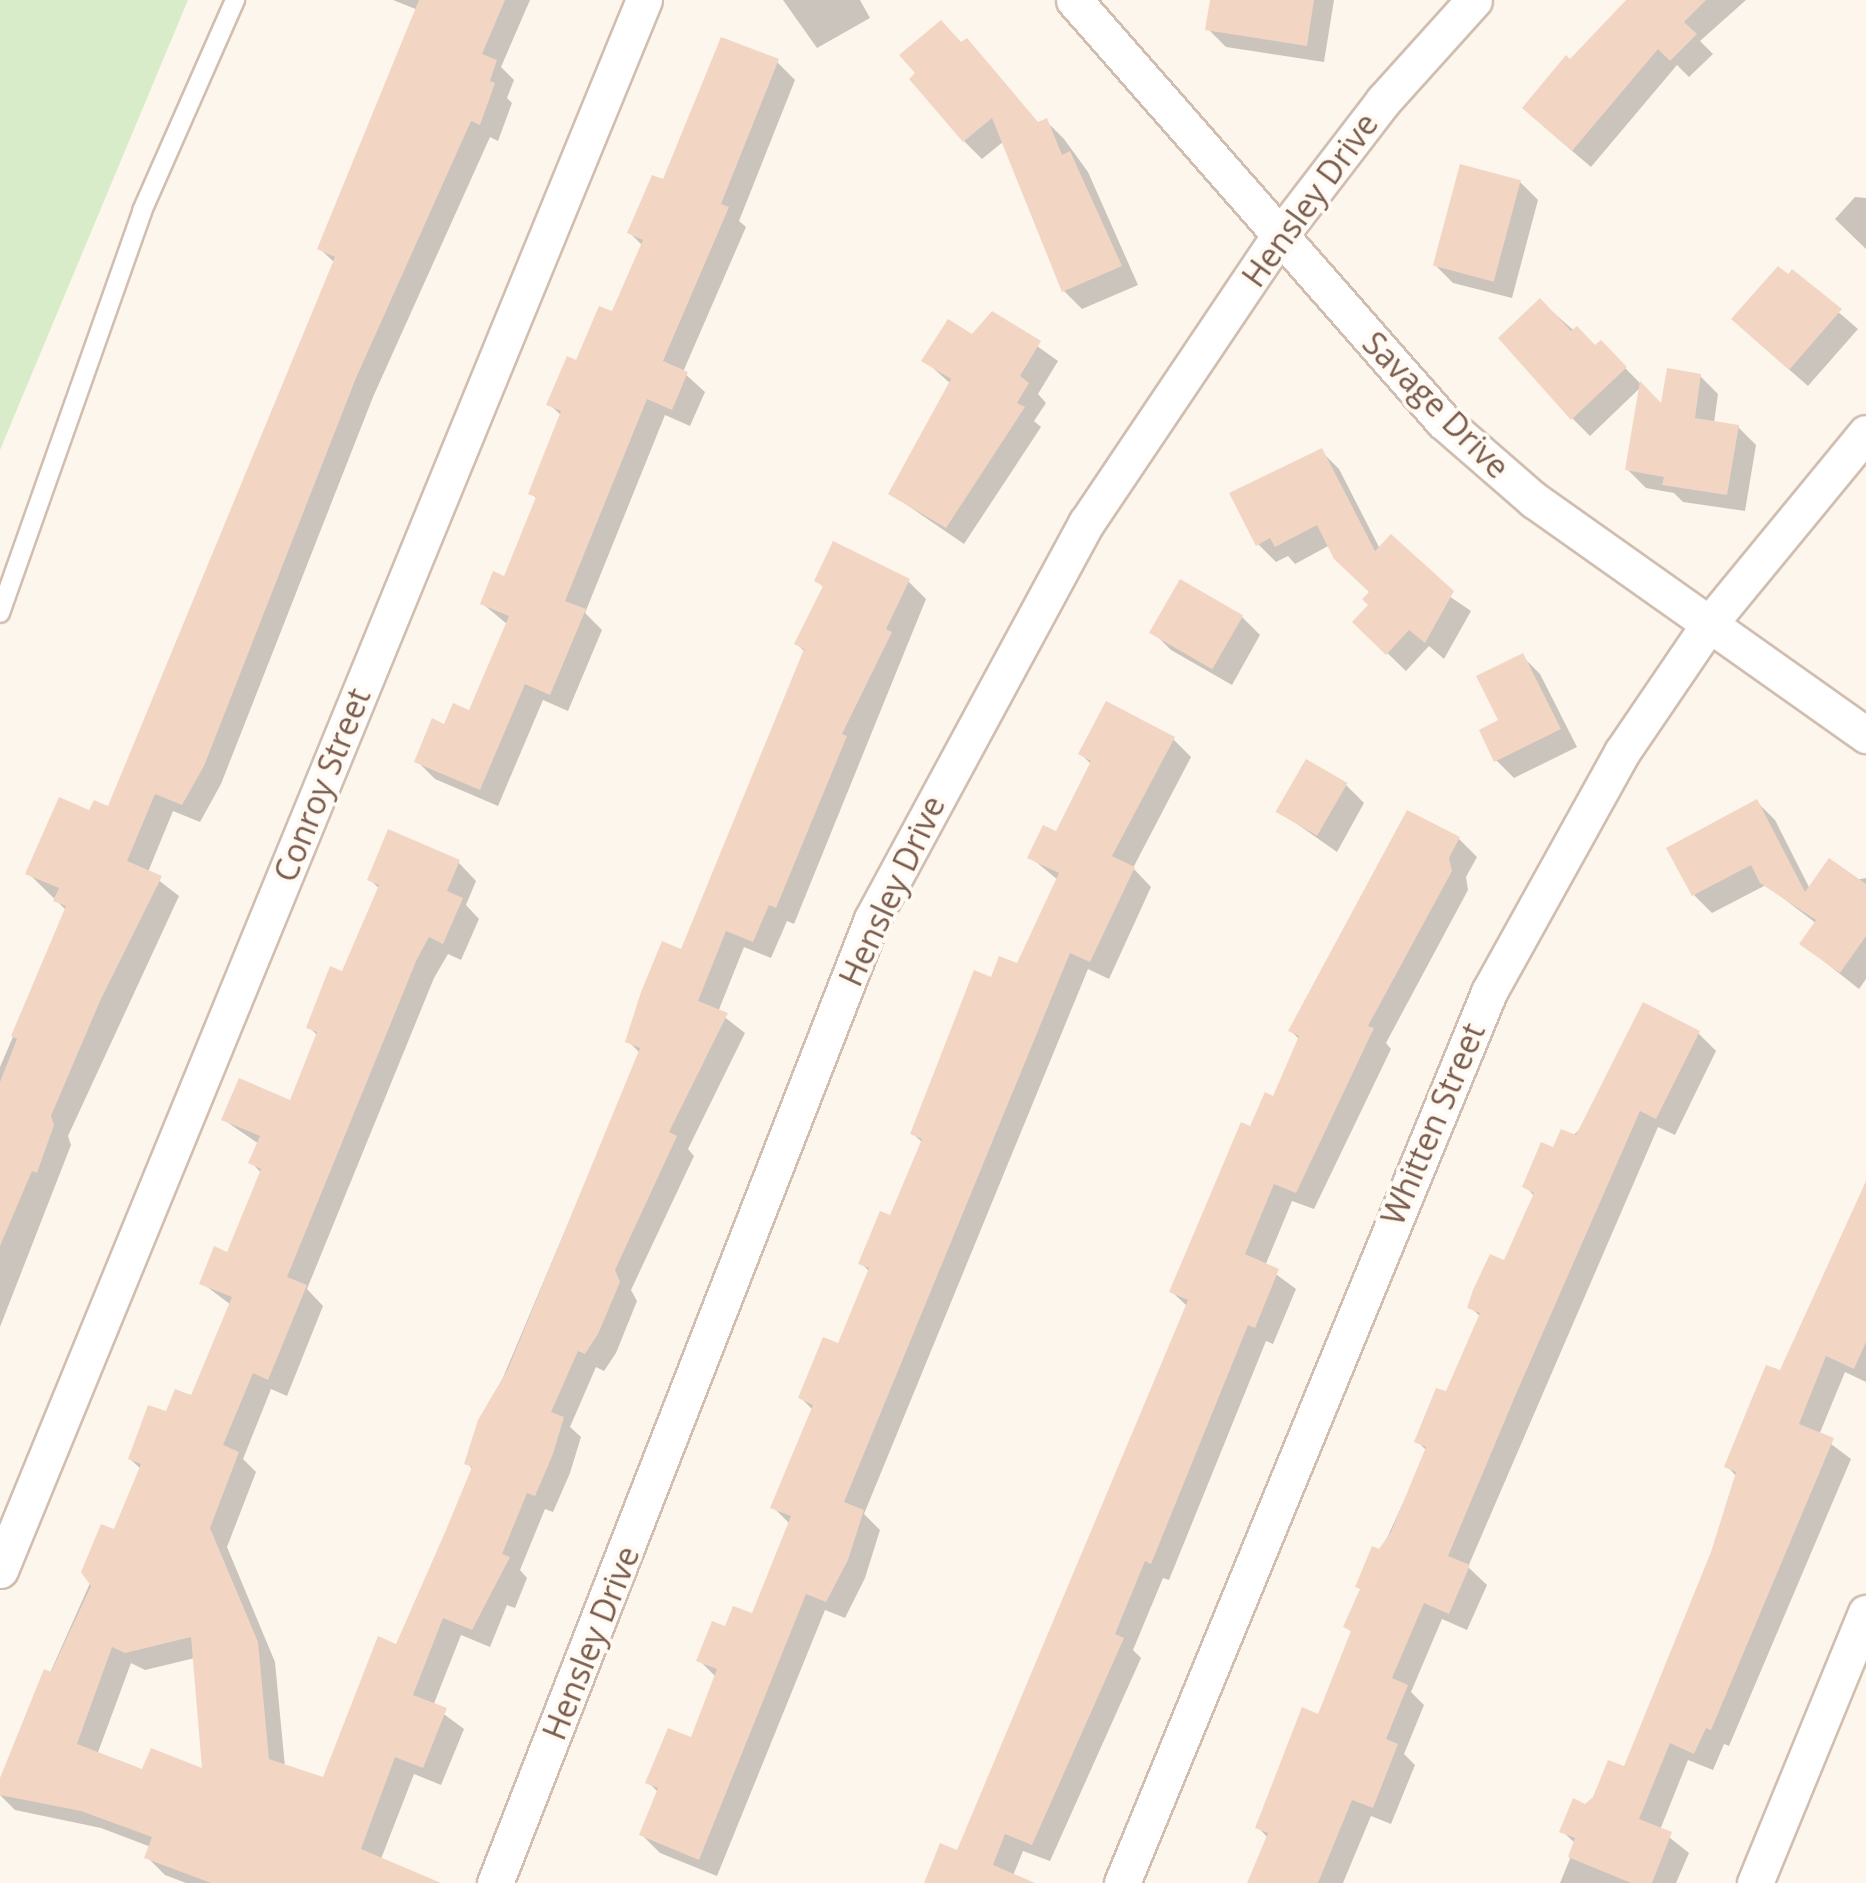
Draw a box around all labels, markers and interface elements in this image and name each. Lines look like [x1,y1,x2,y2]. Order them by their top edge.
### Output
street label: Hensley Drive [1234,106,1386,294]
street label: Savage Drive [1355,324,1517,486]
street label: Conroy Street [266,683,378,887]
street label: Hensley Drive [831,790,953,992]
street label: Whitten Street [1373,1017,1493,1231]
street label: Hensley Drive [535,1541,647,1745]

